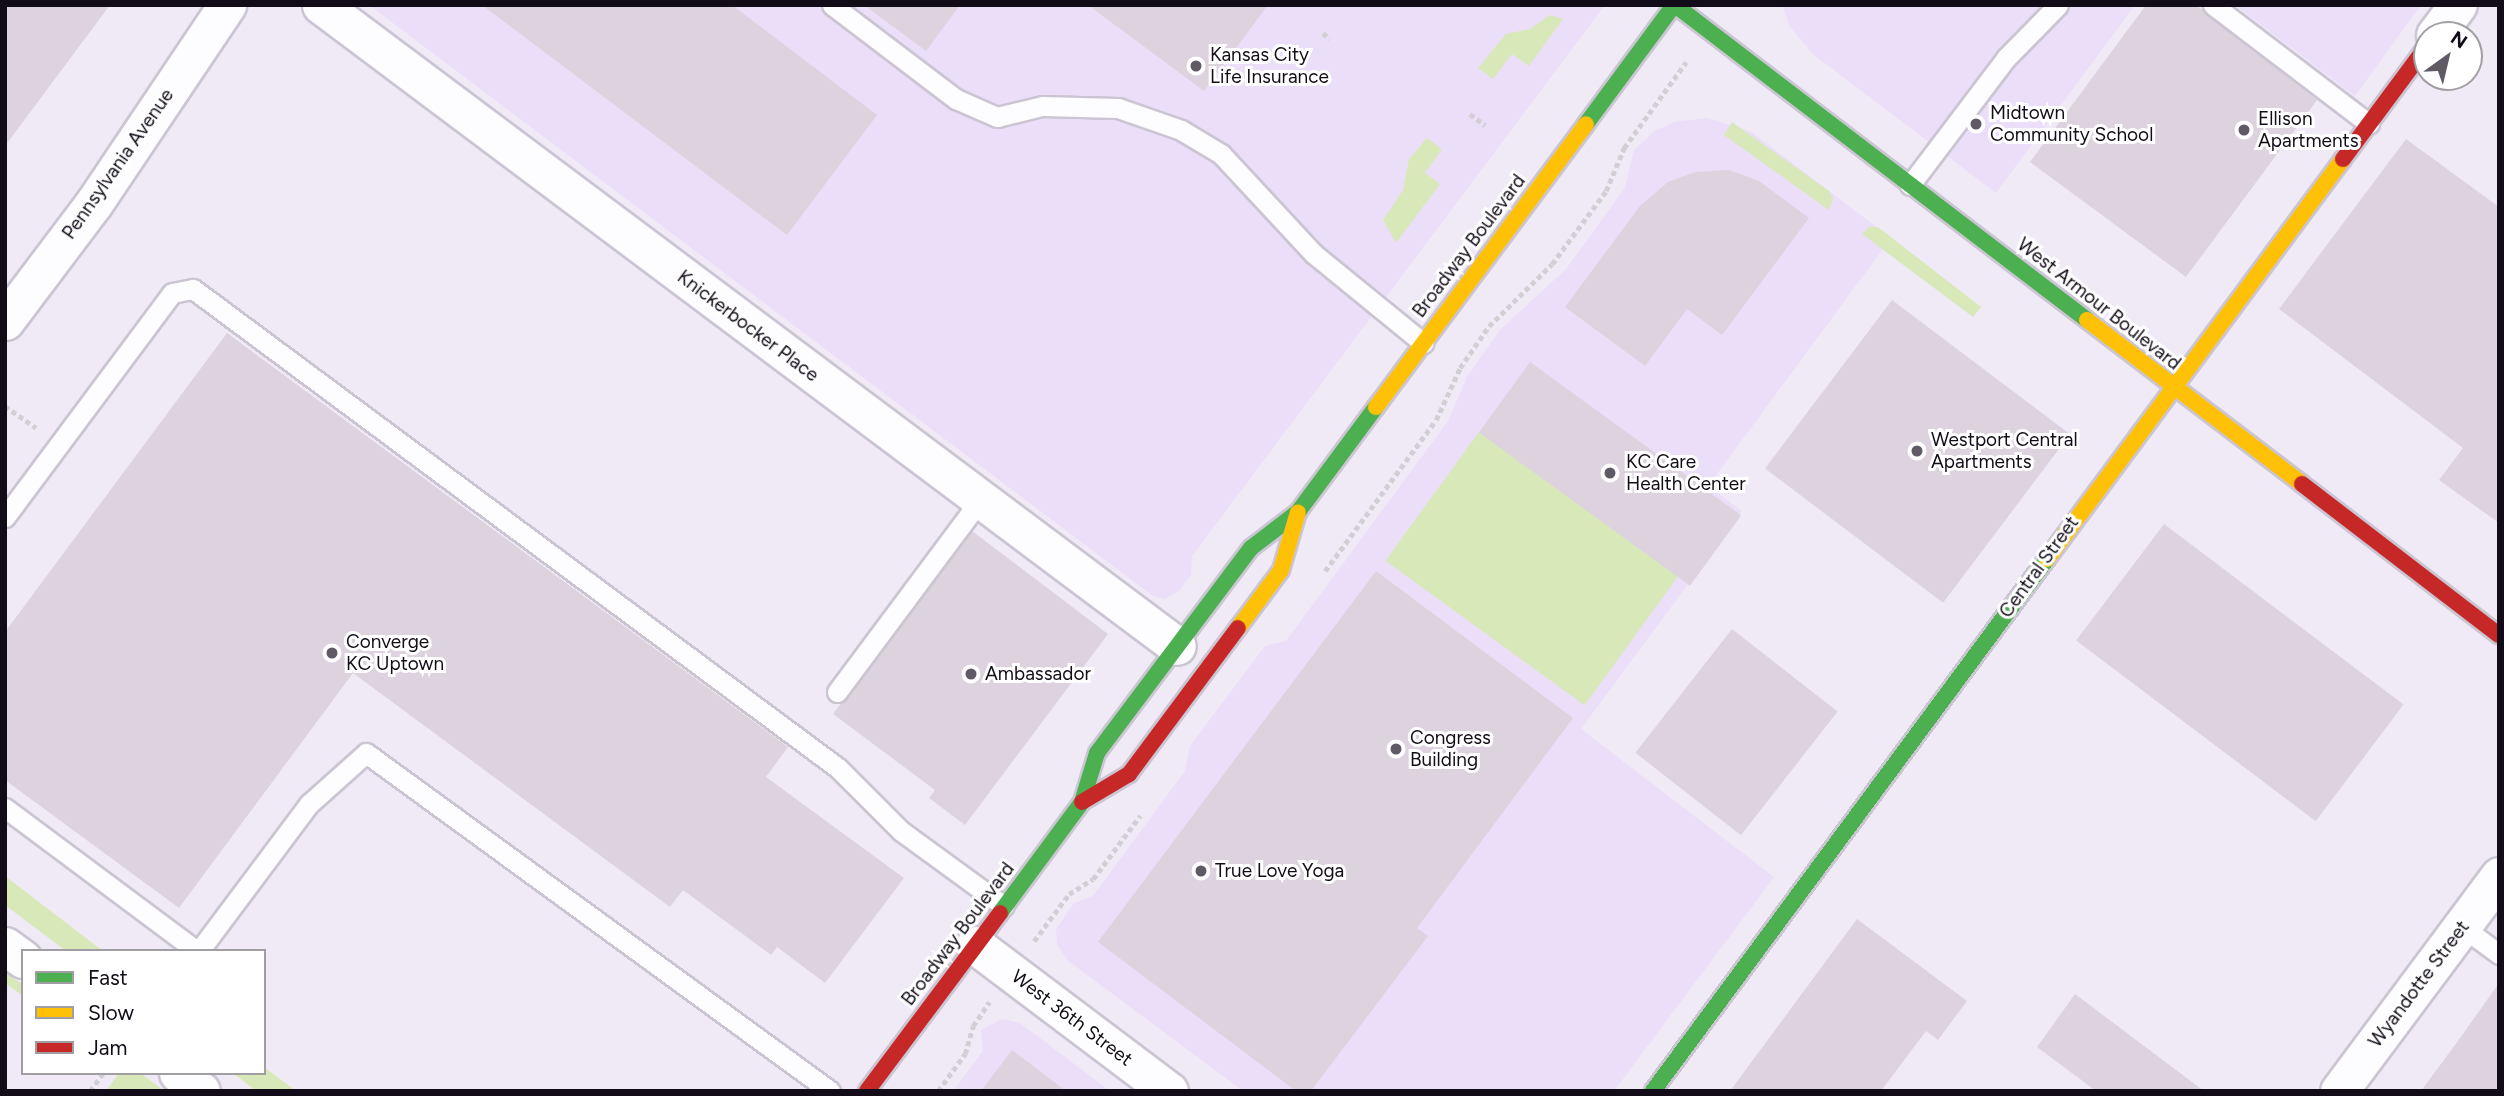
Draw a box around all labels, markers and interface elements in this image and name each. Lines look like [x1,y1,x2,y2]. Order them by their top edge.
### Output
north arrow [2413,21,2483,91]
text: N [2446,26,2471,53]
place label: Kansas City Life Insurance [1210,44,1329,88]
marker: Kansas City Life Insurance [1188,58,1204,74]
street label: Pennsylvania Avenue [57,84,179,244]
place label: Midtown Community School [1990,102,2153,146]
place label: Ellison Apartments [2258,108,2359,152]
marker: Midtown Community School [1968,116,1984,132]
marker: Ellison Apartments [2236,122,2252,138]
street label: Broadway Boulevard [1408,170,1530,322]
street label: West Armour Boulevard [2013,233,2185,375]
street label: Knickerbocker Place [673,265,823,387]
place label: Westport Central Apartments [1931,429,2078,473]
marker: Westport Central Apartments [1909,443,1925,459]
place label: KC Care Health Center [1626,451,1746,495]
marker: KC Care Health Center [1600,463,1620,483]
street label: Central Street [1994,512,2084,622]
place label: Converge KC Uptown [346,631,444,675]
marker: Converge KC Uptown [324,645,340,661]
place label: Ambassador [985,663,1091,685]
marker: Ambassador [963,666,979,682]
place label: Congress Building [1410,727,1491,771]
marker: Congress Building [1388,741,1404,757]
street label: Broadway Boulevard [897,858,1019,1010]
place label: True Love Yoga [1215,860,1344,882]
marker: True Love Yoga [1193,863,1209,879]
street label: Wyandotte Street [2364,916,2474,1052]
legend [21,949,266,1075]
text: Fast [88,965,128,990]
street label: West 36th Street [1007,965,1137,1071]
text: Slow [88,1000,134,1025]
text: Jam [88,1035,127,1060]

